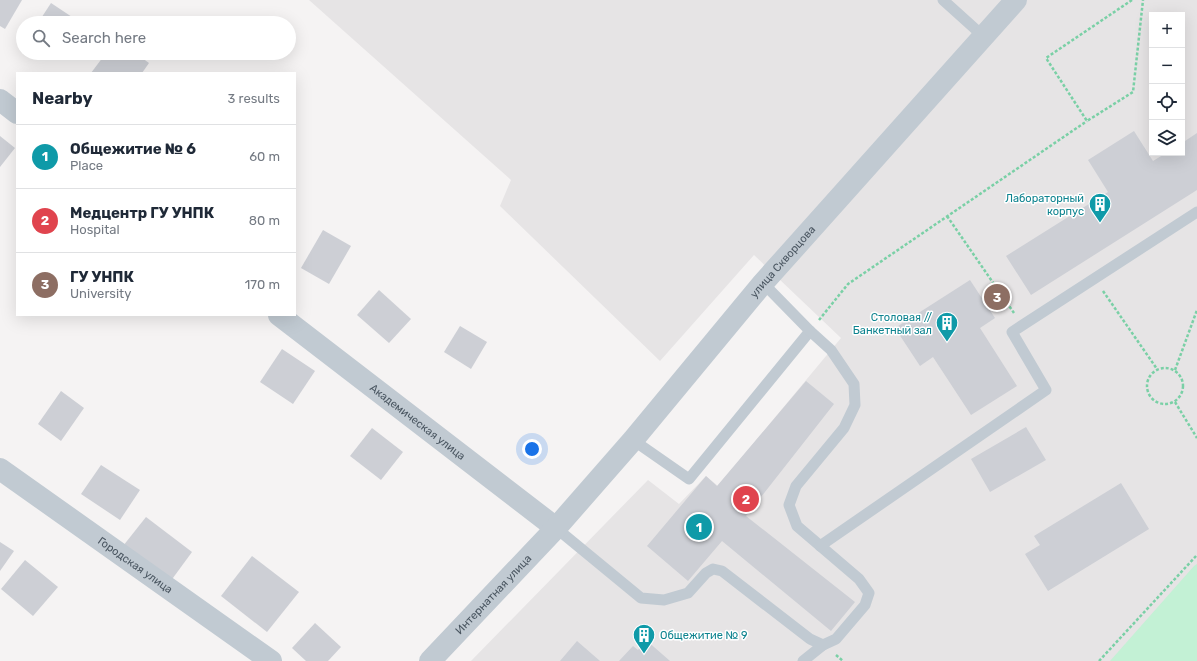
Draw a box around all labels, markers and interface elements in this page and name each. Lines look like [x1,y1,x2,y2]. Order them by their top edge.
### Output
map controls [1149,12,1185,156]
button: + [1149,12,1185,48]
search box [16,16,296,60]
icon: search [30,27,52,49]
text: Search here [62,29,146,47]
button: − [1149,48,1185,84]
button: locate [1149,84,1185,120]
text: Nearby [32,88,93,108]
text: 3 results [228,91,280,106]
button: layers [1149,120,1185,156]
text: Общежитие № 6 [70,140,196,158]
text: 1 [42,149,48,164]
text: 60 m [249,149,280,164]
text: Place [70,158,103,173]
building icon: Лабораторный корпус [1087,191,1113,224]
place label: Лабораторный корпус [1005,192,1084,218]
text: Медцентр ГУ УНПК [70,204,214,222]
text: 2 [41,213,49,228]
text: 80 m [249,213,280,228]
text: Hospital [70,222,120,237]
street label: улица Скворцова [747,223,818,300]
text: ГУ УНПК [70,268,134,286]
text: 3 [41,277,49,292]
text: 170 m [245,277,280,292]
pin: 3 [984,282,1010,312]
text: University [70,286,131,301]
building icon: Столовая // Банкетный зал [934,310,960,343]
place label: Столовая // Банкетный зал [853,311,933,337]
street label: Академическая улица [367,381,468,463]
your location [522,439,542,459]
pin: 2 [733,484,759,514]
pin: 1 [686,512,712,542]
street label: Городская улица [96,534,175,596]
street label: Интернатная улица [453,552,534,637]
building icon: Общежитие № 9 [631,622,657,655]
place label: Общежитие № 9 [660,629,748,642]

